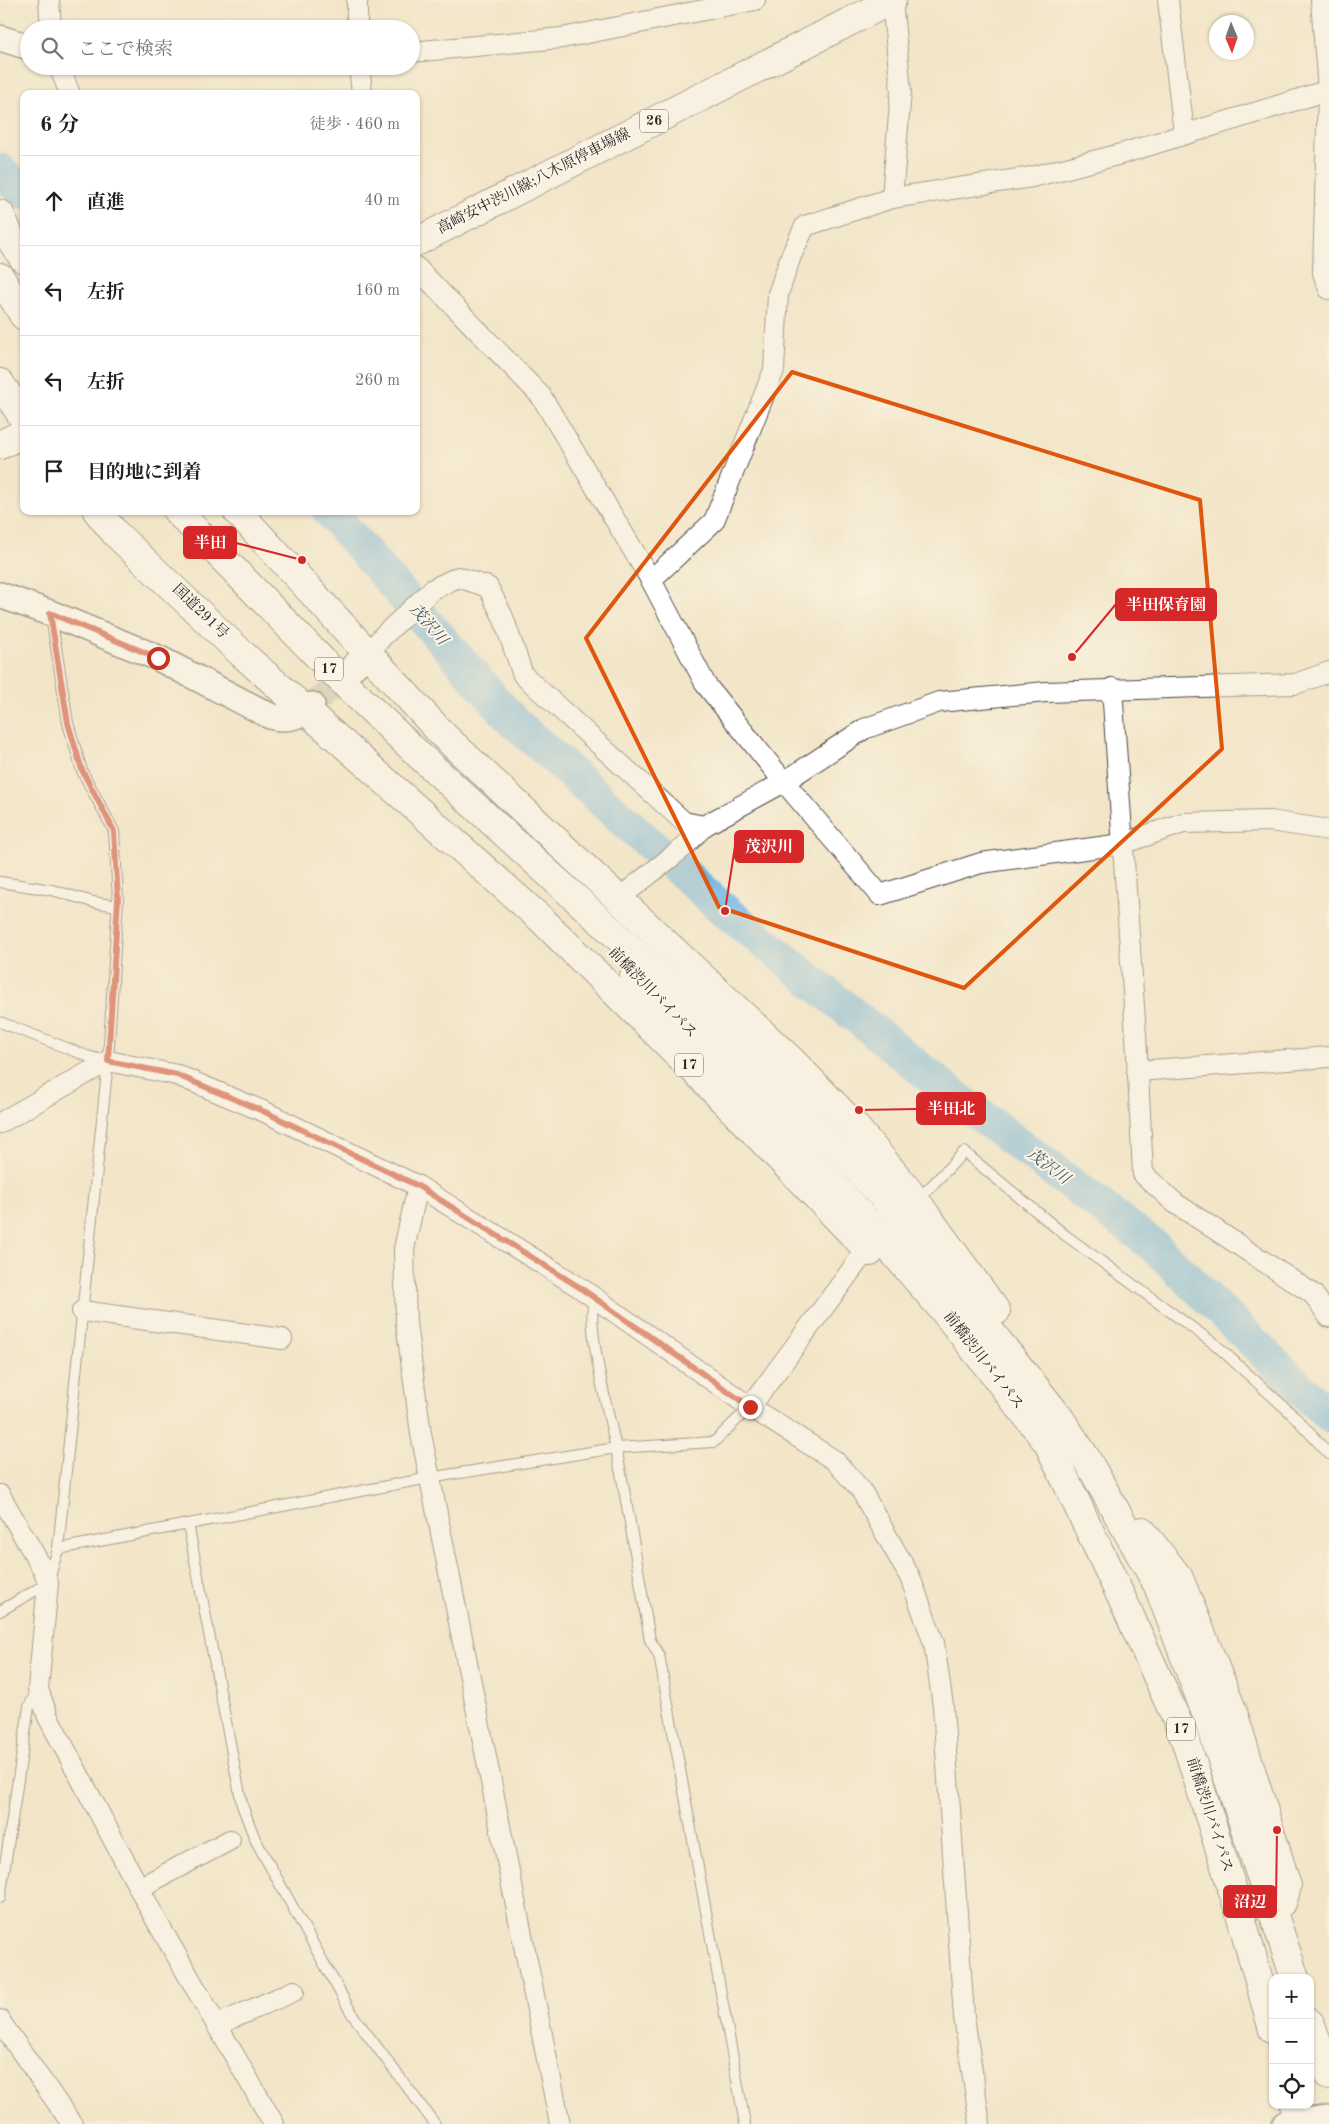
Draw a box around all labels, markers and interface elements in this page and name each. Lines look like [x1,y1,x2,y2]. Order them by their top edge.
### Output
north arrow [1209,15,1254,60]
search box [20,20,420,75]
icon: search [38,34,66,62]
text: ここで検索 [78,41,173,60]
road number: 26 [640,110,668,132]
text: 6 分 [40,115,79,136]
text: 徒歩 · 460 m [310,117,400,133]
street label: 高崎安中渋川線;八木原停車場線 [434,125,633,237]
icon: ahead [40,187,68,215]
text: 40 m [364,193,400,209]
text: 直進 [87,194,125,213]
icon: left [40,277,68,305]
text: 160 m [355,283,400,299]
text: 左折 [87,284,125,303]
icon: left [40,367,68,395]
text: 260 m [355,373,400,389]
text: 左折 [87,374,125,393]
icon: arrive [40,457,68,485]
text: 目的地に到着 [87,464,201,483]
callout: 半田 [184,527,236,558]
text: 半田 [194,534,226,552]
street label: 国道291号 [169,580,232,642]
callout: 半田保育園 [1116,589,1216,620]
text: 半田保育園 [1126,596,1206,614]
water label: 茂沢川 [406,600,453,650]
route start [147,647,170,670]
road number: 17 [315,658,343,681]
callout: 茂沢川 [735,831,803,862]
text: 茂沢川 [745,838,793,856]
street label: 前橋渋川バイパス [605,943,700,1041]
road number: 17 [675,1054,703,1076]
callout: 半田北 [917,1093,985,1124]
text: 半田北 [927,1100,975,1118]
water label: 茂沢川 [1024,1145,1075,1189]
street label: 前橋渋川バイパス [940,1308,1027,1413]
route end [739,1396,762,1419]
road number: 17 [1167,1718,1195,1740]
street label: 前橋渋川バイパス [1183,1755,1237,1874]
callout: 沼辺 [1224,1886,1276,1917]
text: 沼辺 [1234,1893,1266,1911]
map controls [1269,1974,1314,2109]
button: + [1269,1974,1314,2019]
button: − [1269,2019,1314,2064]
button: locate [1269,2064,1314,2109]

